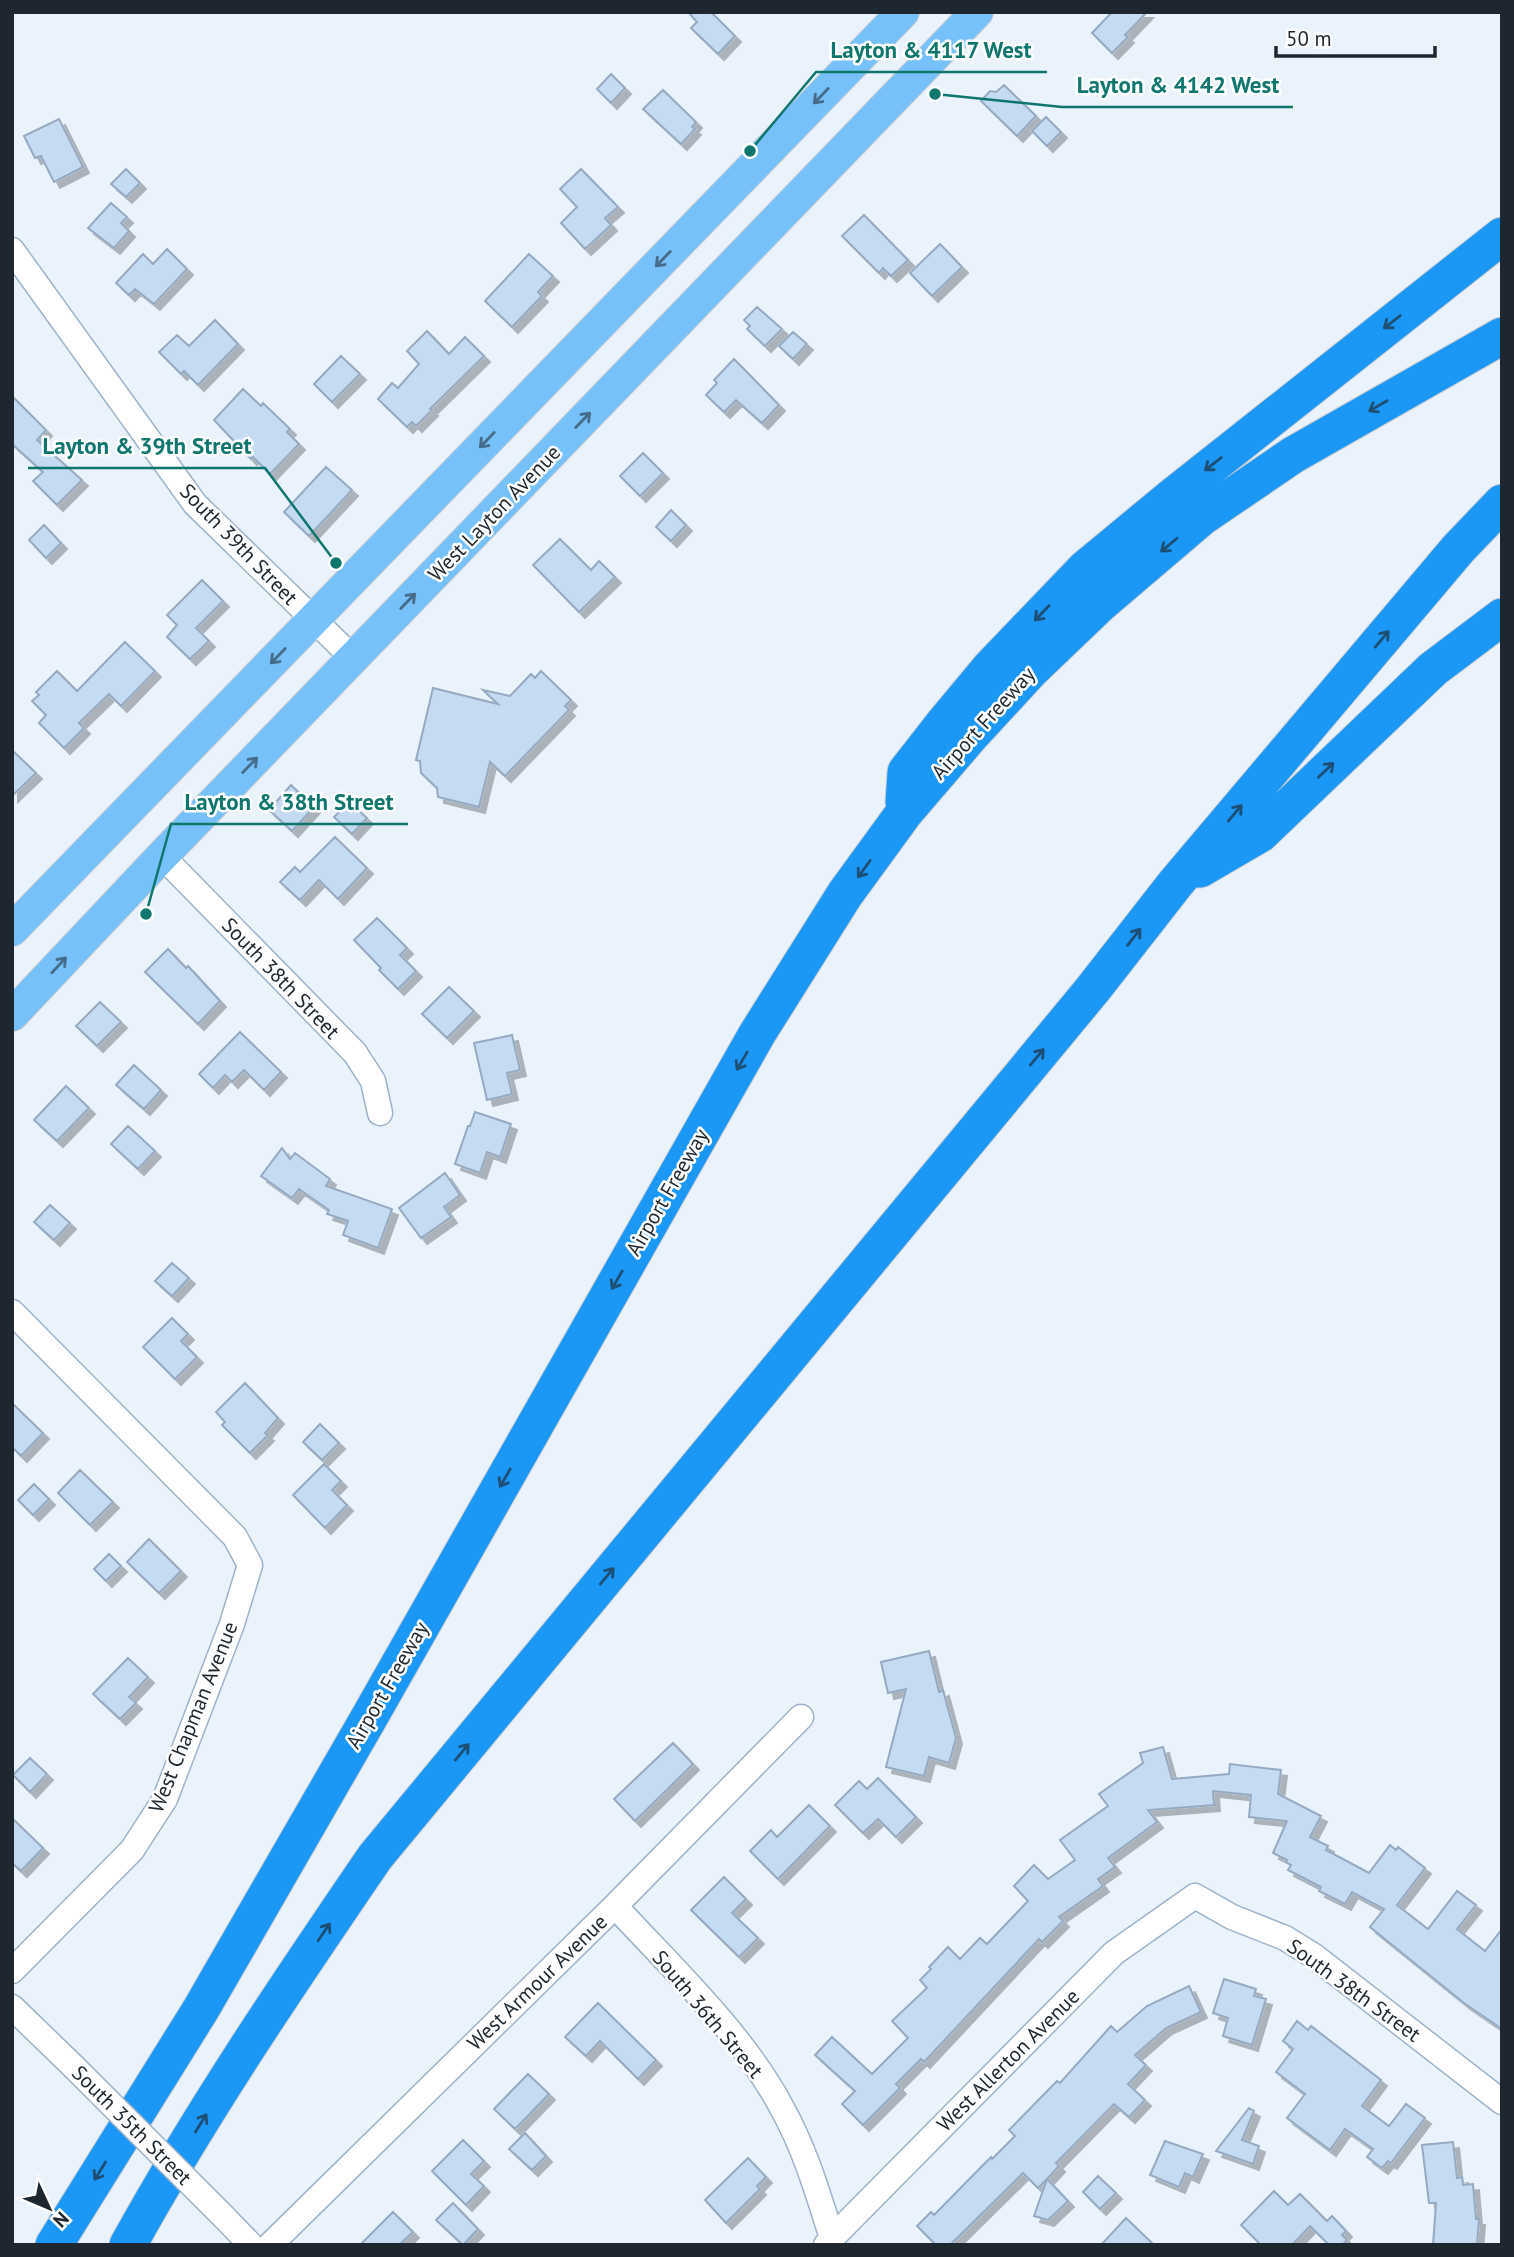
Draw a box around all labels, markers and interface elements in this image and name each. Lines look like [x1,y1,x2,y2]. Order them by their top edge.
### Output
scale bar [1276,14,1435,58]
text: 50 m [1286,25,1332,52]
callout: Layton & 4117 West [816,28,1047,72]
text: Layton & 4117 West [830,35,1032,64]
callout: Layton & 4142 West [1062,63,1293,107]
text: Layton & 4142 West [1077,70,1279,99]
one-way arrow [812,87,829,104]
one-way arrow [654,251,671,268]
one-way arrow [1383,315,1401,330]
one-way arrow [1369,399,1389,413]
one-way arrow [575,412,592,429]
callout: Layton & 39th Street [28,424,265,468]
text: Layton & 39th Street [42,431,252,460]
one-way arrow [479,431,496,448]
street label: West Layton Avenue [422,439,566,587]
one-way arrow [1205,456,1223,471]
street label: South 39th Street [174,478,304,610]
one-way arrow [1160,537,1178,553]
one-way arrow [400,593,417,610]
one-way arrow [1033,604,1050,621]
one-way arrow [1374,631,1390,649]
one-way arrow [269,648,286,665]
street label: Airport Freeway [925,661,1041,785]
one-way arrow [242,757,259,774]
one-way arrow [1318,762,1335,779]
callout: Layton & 38th Street [171,780,408,824]
text: Layton & 38th Street [184,787,394,816]
one-way arrow [1227,804,1243,822]
one-way arrow [856,859,871,878]
street label: South 38th Street [216,912,346,1044]
one-way arrow [1126,928,1141,946]
one-way arrow [51,957,68,974]
one-way arrow [1029,1048,1045,1066]
one-way arrow [735,1050,749,1070]
street label: Airport Freeway [620,1123,714,1261]
one-way arrow [610,1269,623,1290]
one-way arrow [498,1467,512,1487]
one-way arrow [600,1568,615,1586]
street label: Airport Freeway [340,1616,434,1754]
street label: West Chapman Avenue [142,1618,244,1816]
one-way arrow [455,1743,470,1761]
street label: West Armour Avenue [461,1908,613,2056]
one-way arrow [317,1923,331,1942]
street label: South 38th Street [1282,1932,1426,2048]
street label: South 36th Street [647,1945,769,2083]
street label: West Allerton Avenue [931,1983,1085,2137]
street label: South 35th Street [66,2059,198,2191]
one-way arrow [194,2114,208,2134]
one-way arrow [93,2160,107,2180]
north arrow [14,2173,84,2243]
text: N [48,2207,74,2233]

